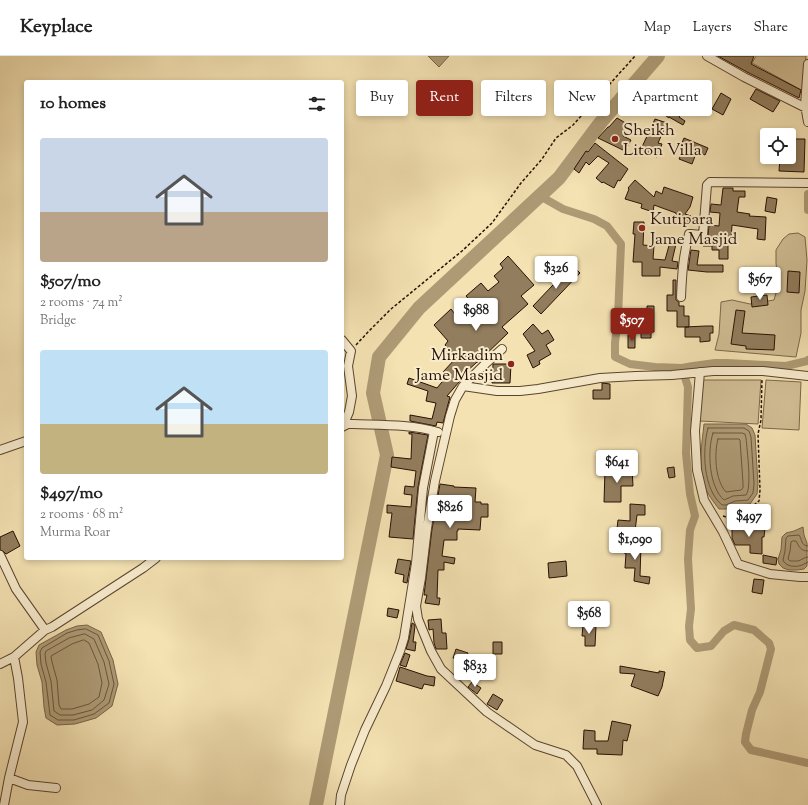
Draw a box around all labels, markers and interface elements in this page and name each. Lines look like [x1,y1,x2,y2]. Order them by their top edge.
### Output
text: Keyplace [20,14,93,41]
text: Map [644,18,671,38]
text: Layers [693,18,731,38]
text: Share [753,18,788,38]
chip: Buy [356,80,408,116]
chip: Rent [416,80,473,116]
chip: Filters [481,80,546,116]
chip: New [554,80,610,116]
chip: Apartment [618,80,712,116]
text: 10 homes [40,92,106,116]
icon: filters [306,93,328,115]
place label: Sheikh Liton Villa [623,119,702,163]
map controls [760,128,796,164]
button: locate [760,128,796,164]
marker: Sheikh Liton Villa [610,134,620,144]
icon: home [148,164,220,236]
place label: Kutipara Jame Masjid [649,208,738,252]
marker: Kutipara Jame Masjid [637,223,647,233]
pin: $326 [532,256,580,290]
text: $326 [544,260,568,278]
pin: $567 [736,267,784,301]
text: $507/mo [40,270,101,294]
text: $567 [748,271,772,289]
text: 2 rooms · 74 m² [40,294,123,312]
pin: $988 [452,298,500,332]
text: $988 [463,302,489,320]
pin: $507 [608,308,656,342]
text: Bridge [40,312,76,330]
text: $507 [620,312,644,330]
place label: Mirkadim Jame Masjid [415,344,503,388]
marker: Mirkadim Jame Masjid [506,359,516,369]
icon: home [148,376,220,448]
pin: $641 [593,450,641,484]
text: $641 [605,454,629,472]
text: $497/mo [40,482,103,506]
pin: $826 [426,495,474,529]
text: $826 [437,499,463,517]
pin: $497 [725,504,773,538]
text: 2 rooms · 68 m² [40,506,124,524]
text: $497 [736,508,762,526]
text: Murma Roar [40,524,110,542]
pin: $1,090 [602,527,668,561]
text: $1,090 [618,531,652,549]
pin: $568 [565,601,613,635]
text: $568 [577,605,601,623]
pin: $833 [451,654,499,688]
text: $833 [463,658,487,676]

